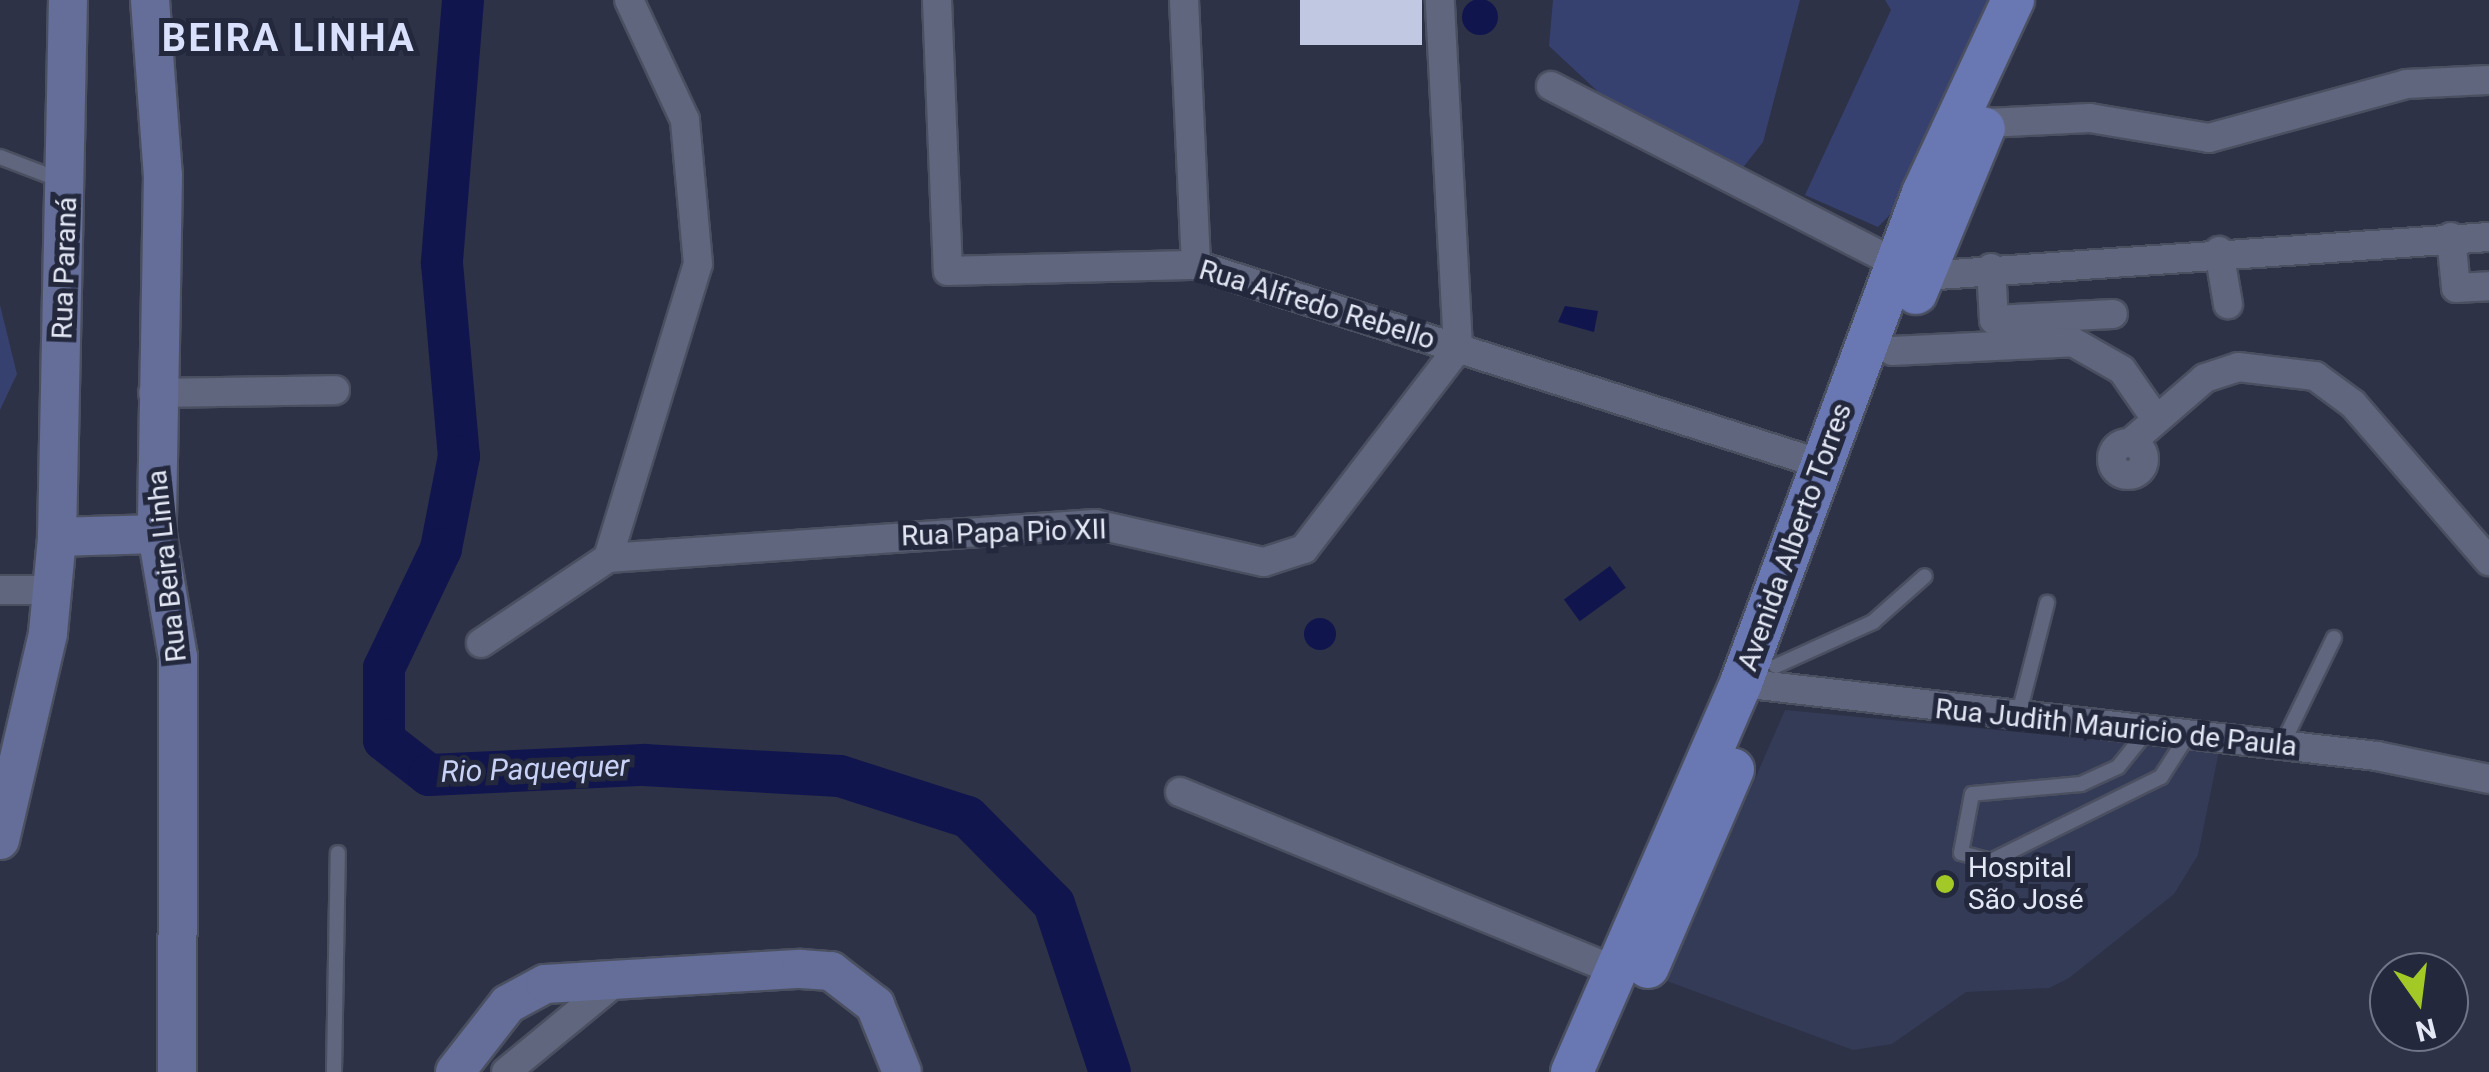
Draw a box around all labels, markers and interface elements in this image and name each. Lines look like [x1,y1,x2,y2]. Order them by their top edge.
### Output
district label: BEIRA LINHA [162,16,416,62]
street label: Rua Paraná [46,196,84,340]
street label: Rua Alfredo Rebello [1195,253,1439,357]
street label: Avenida Alberto Torres [1731,398,1859,676]
street label: Rua Beira Linha [140,468,194,664]
street label: Rua Papa Pio XII [901,513,1107,553]
street label: Rua Judith Mauricio de Paula [1934,692,2298,764]
water label: Rio Paquequer [440,748,630,790]
place label: Hospital São José [1968,851,2083,917]
marker: Hospital São José [1932,871,1958,897]
north arrow [2369,952,2469,1052]
text: N [2412,1011,2439,1048]

